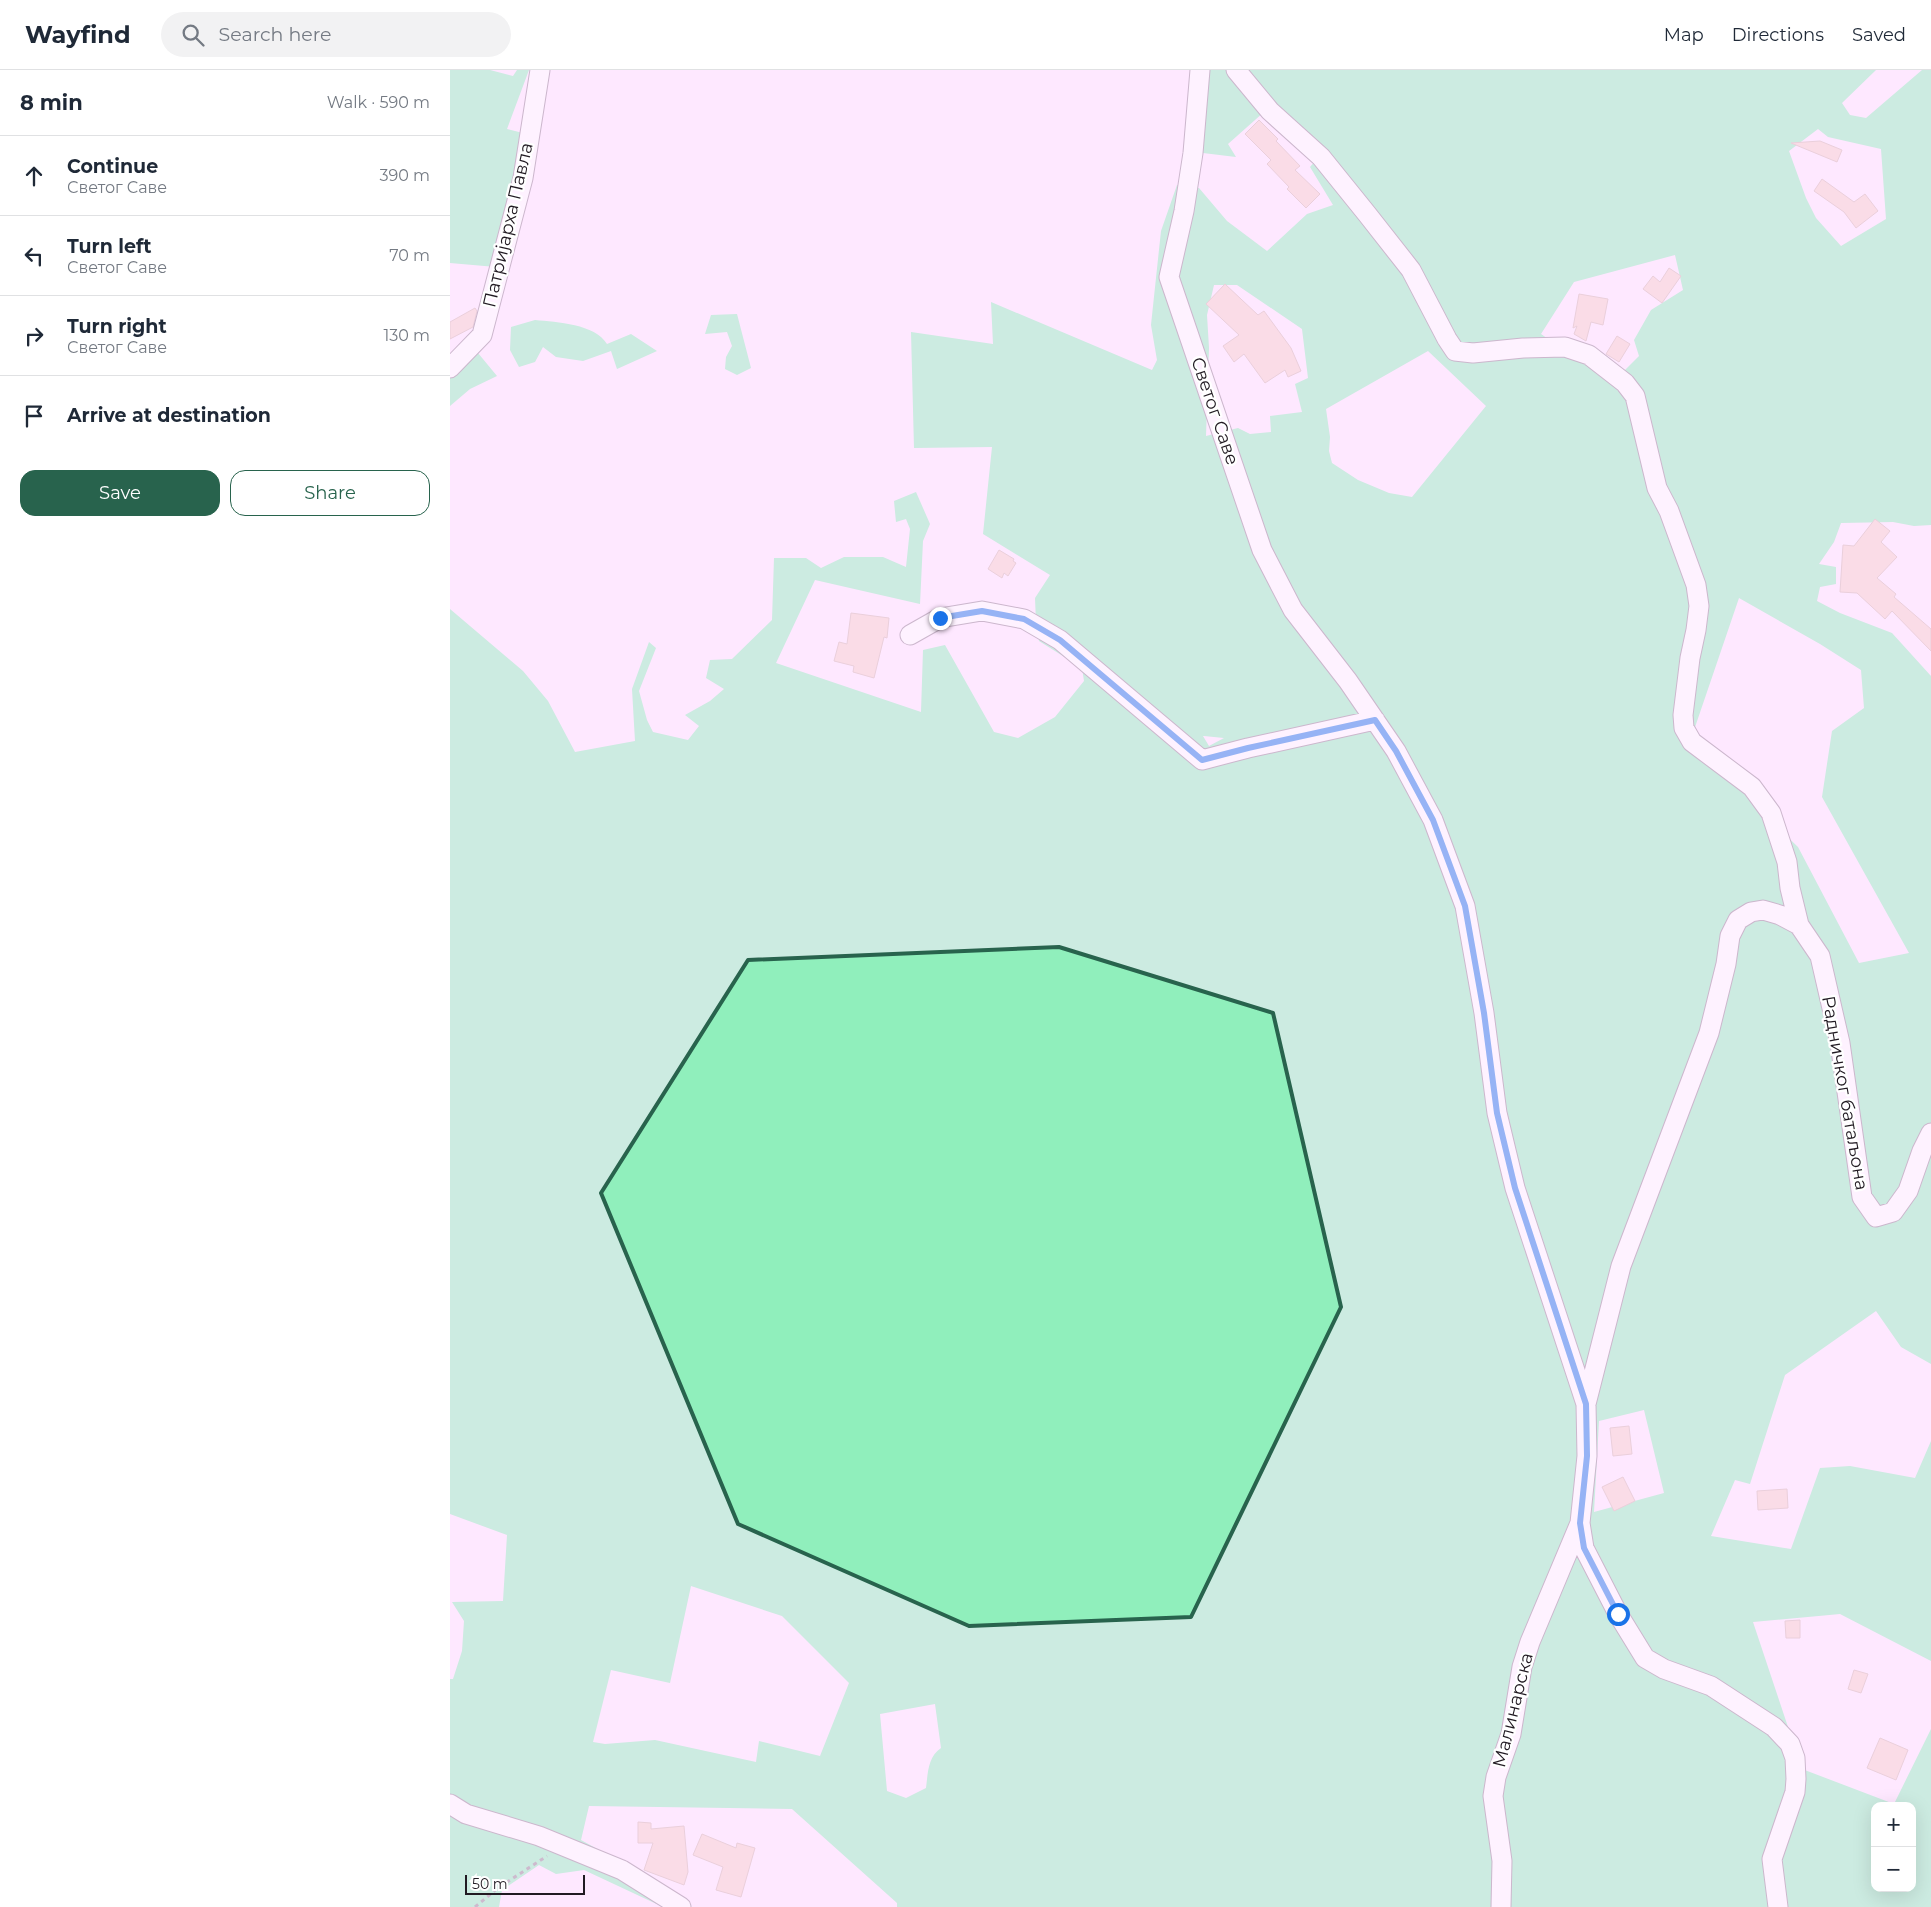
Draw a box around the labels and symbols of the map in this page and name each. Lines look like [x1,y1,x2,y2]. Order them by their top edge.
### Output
street label: Патријарха Павла [478,140,538,310]
street label: Светог Саве [1186,354,1244,468]
route end [929,607,952,630]
street label: Радничког батаљона [1817,994,1873,1192]
route start [1607,1603,1630,1626]
street label: Малинарска [1488,1650,1538,1770]
scale bar [465,1872,585,1895]

